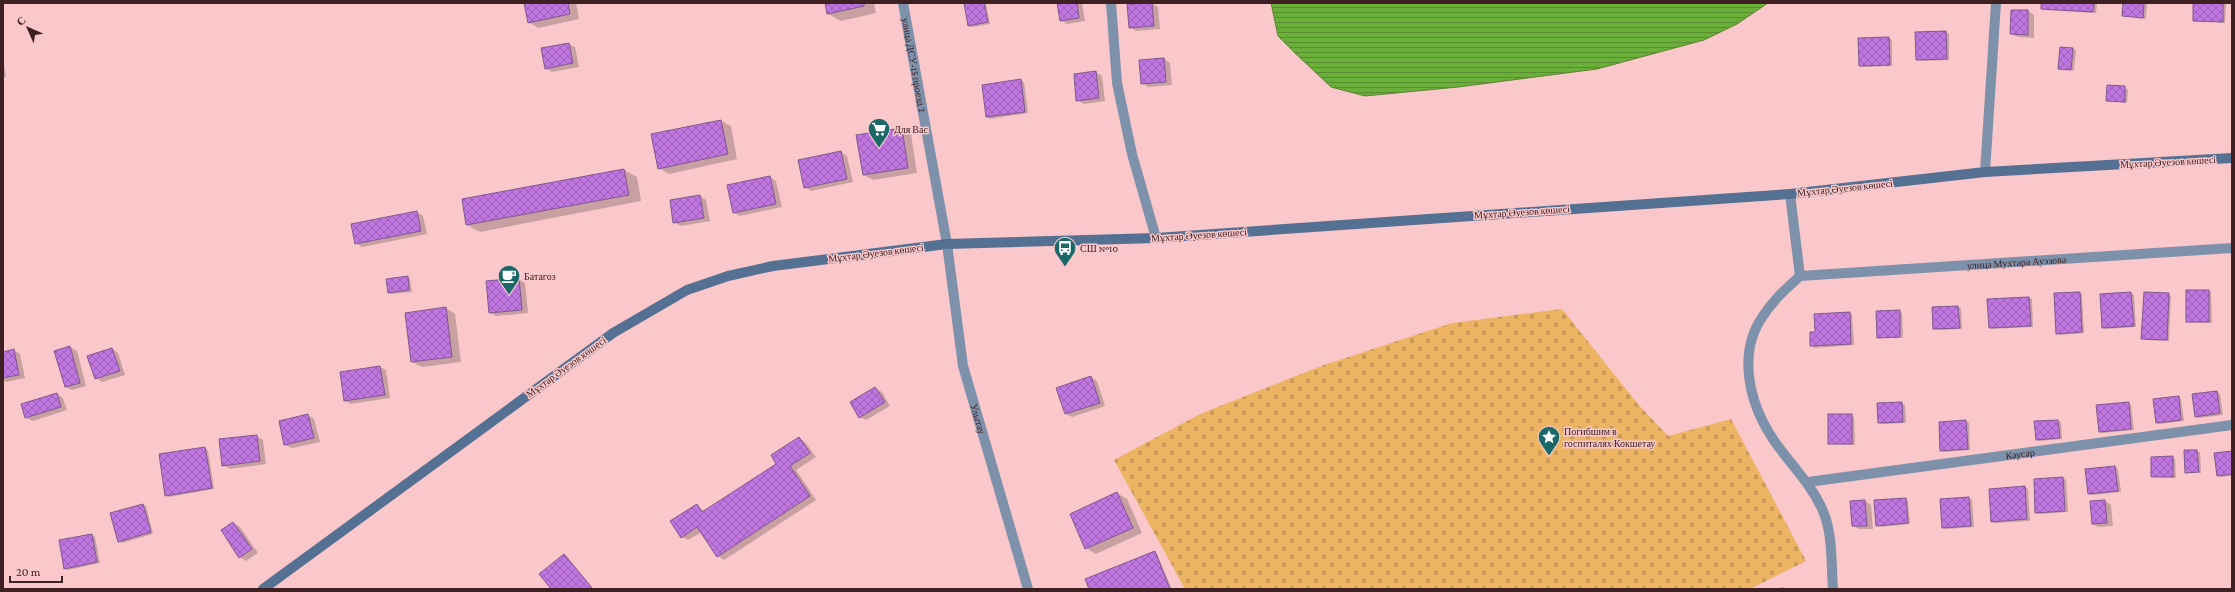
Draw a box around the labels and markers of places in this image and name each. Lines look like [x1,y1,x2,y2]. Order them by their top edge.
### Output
supermarket icon: Для Вас [866,116,892,149]
place label: Для Вас [894,124,928,135]
bus stop icon: СШ №10 [1052,235,1078,268]
place label: СШ №10 [1080,243,1118,254]
cafe icon: Батагоз [496,263,522,296]
place label: Батагоз [524,271,556,282]
place icon: Погибшим в госпиталях Кокшетау [1536,424,1562,457]
place label: Погибшим в госпиталях Кокшетау [1564,426,1655,449]

